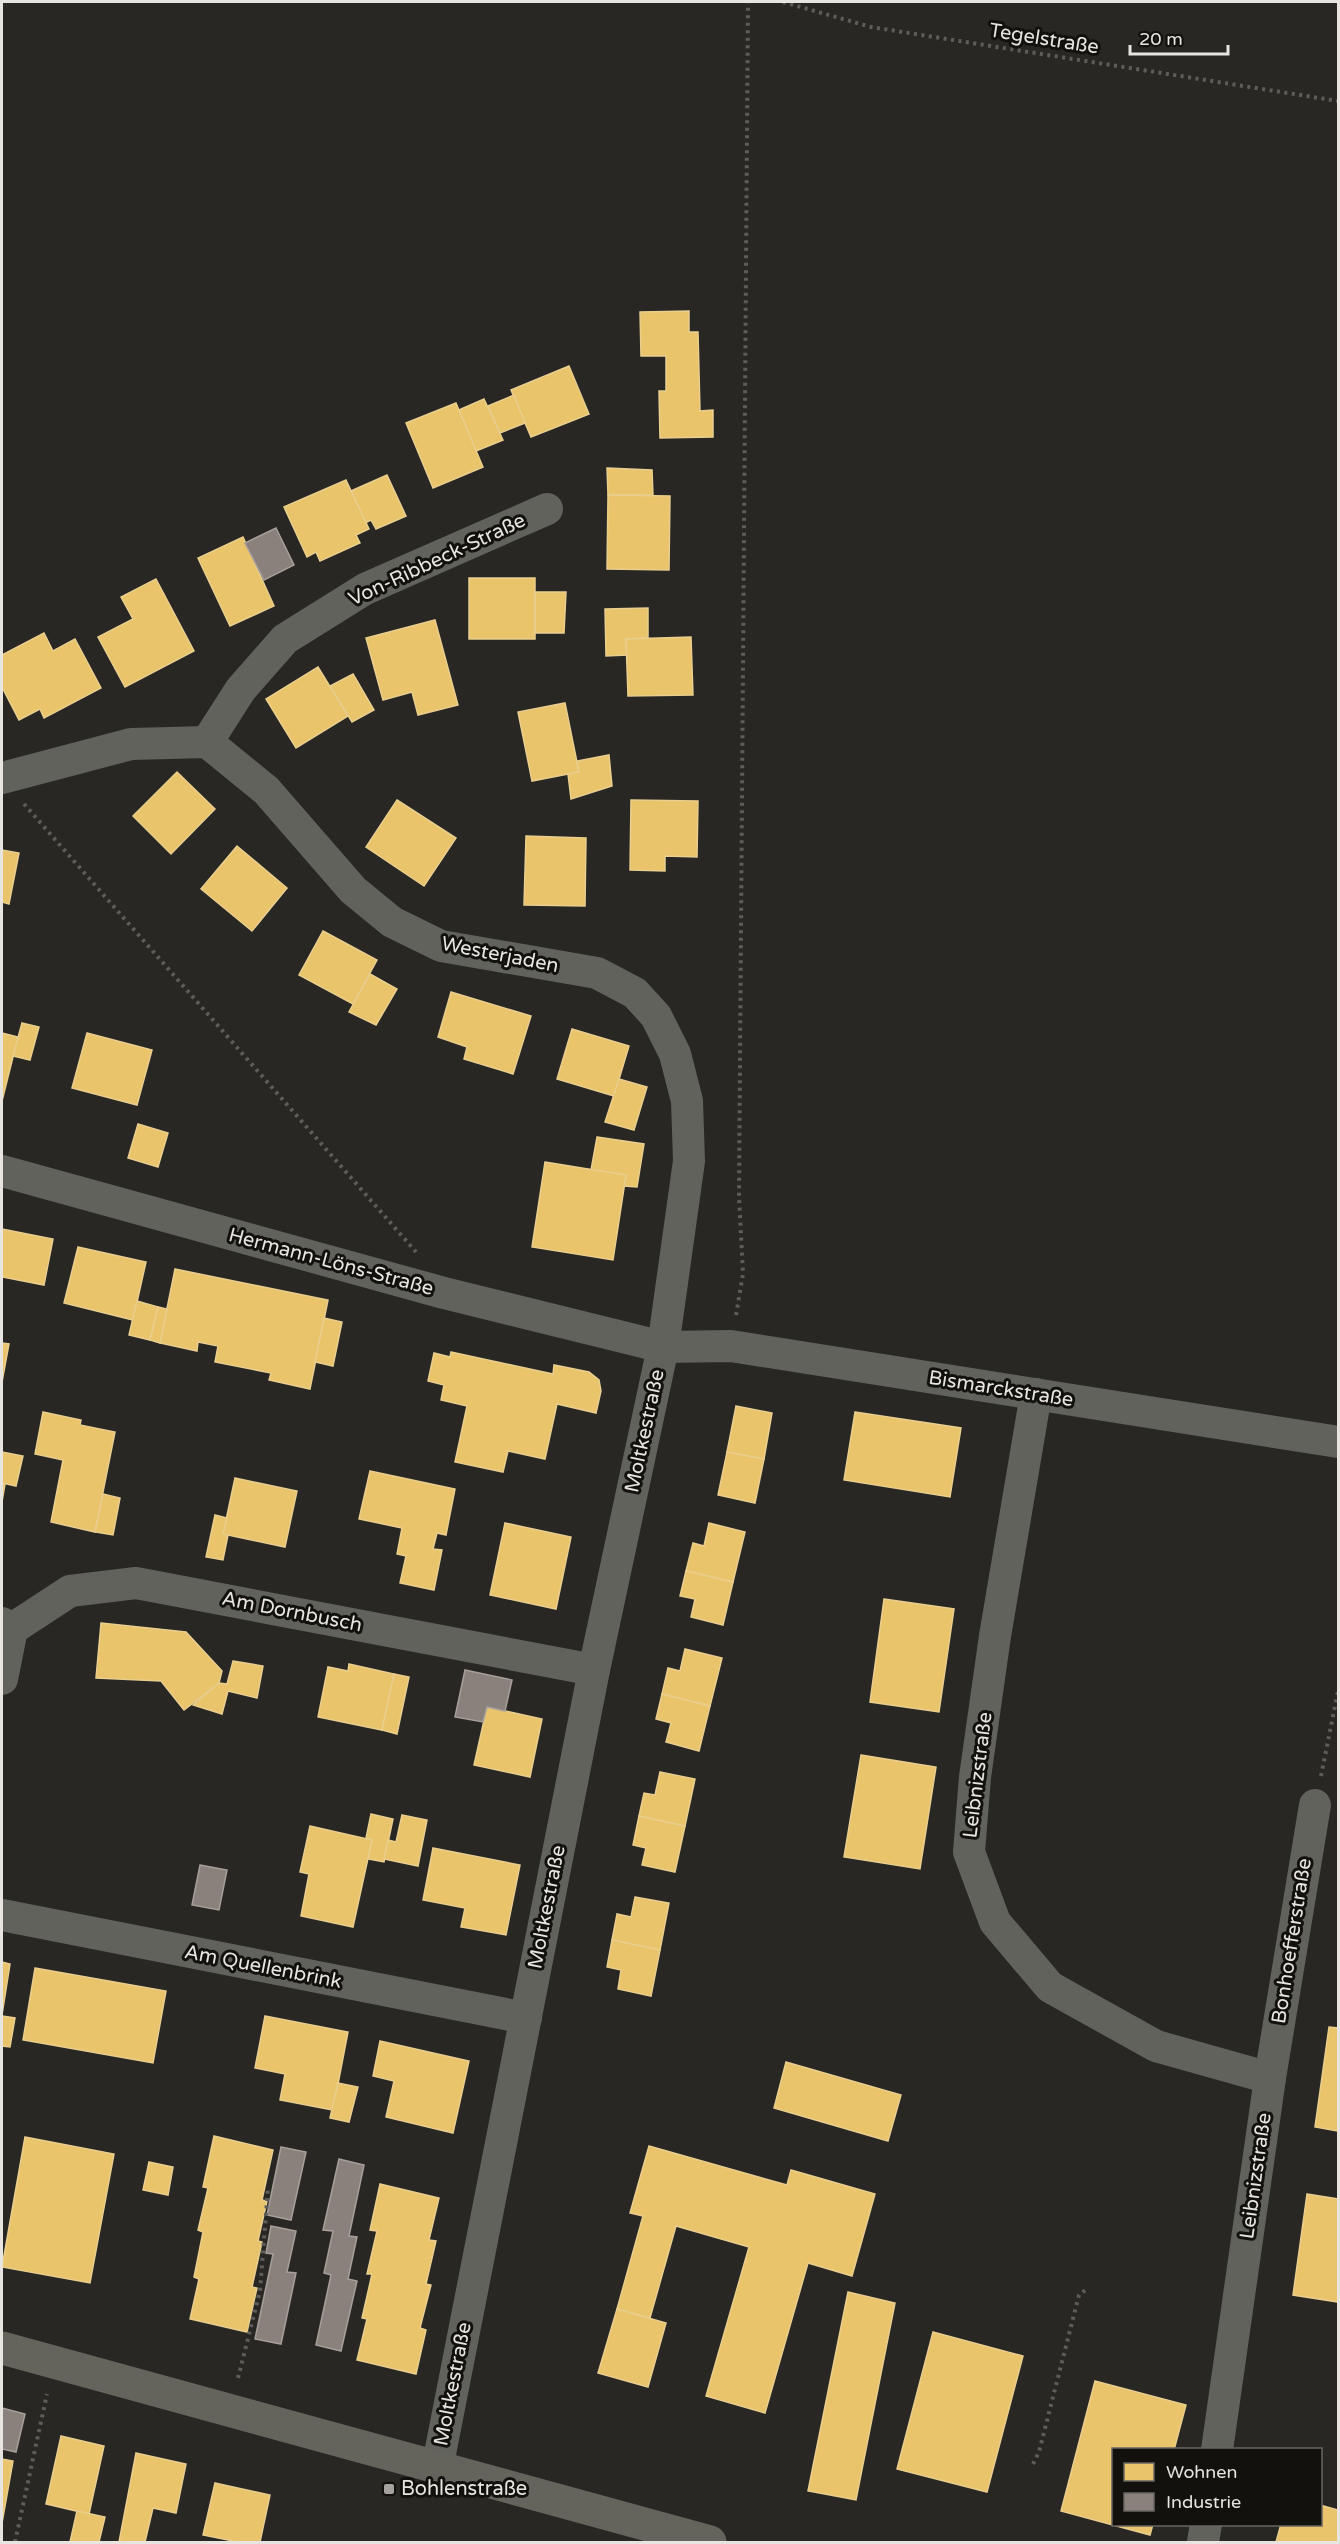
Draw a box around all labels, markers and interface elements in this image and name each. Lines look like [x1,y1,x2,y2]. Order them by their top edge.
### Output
street label: Tegelstraße [987,18,1101,60]
scale bar [1130,18,1228,56]
text: 20 m [1139,28,1183,50]
street label: Von-Ribbeck-Straße [345,508,529,612]
street label: Westerjaden [439,932,561,978]
street label: Hermann-Löns-Straße [226,1223,436,1301]
street label: Bismarckstraße [927,1366,1075,1412]
street label: Moltkestraße [620,1367,670,1495]
street label: Am Dornbusch [220,1587,364,1637]
street label: Leibnizstraße [958,1710,998,1840]
street label: Moltkestraße [523,1843,571,1971]
street label: Bonhoefferstraße [1267,1857,1317,2025]
street label: Am Quellenbrink [182,1940,344,1994]
street label: Leibnizstraße [1235,2111,1277,2241]
street label: Moltkestraße [429,2320,477,2448]
legend [1112,2448,1322,2526]
text: Wohnen [1166,2461,1237,2483]
place label: Bohlenstraße [401,2477,527,2501]
marker: Bohlenstraße [382,2482,396,2496]
text: Industrie [1166,2491,1241,2513]

